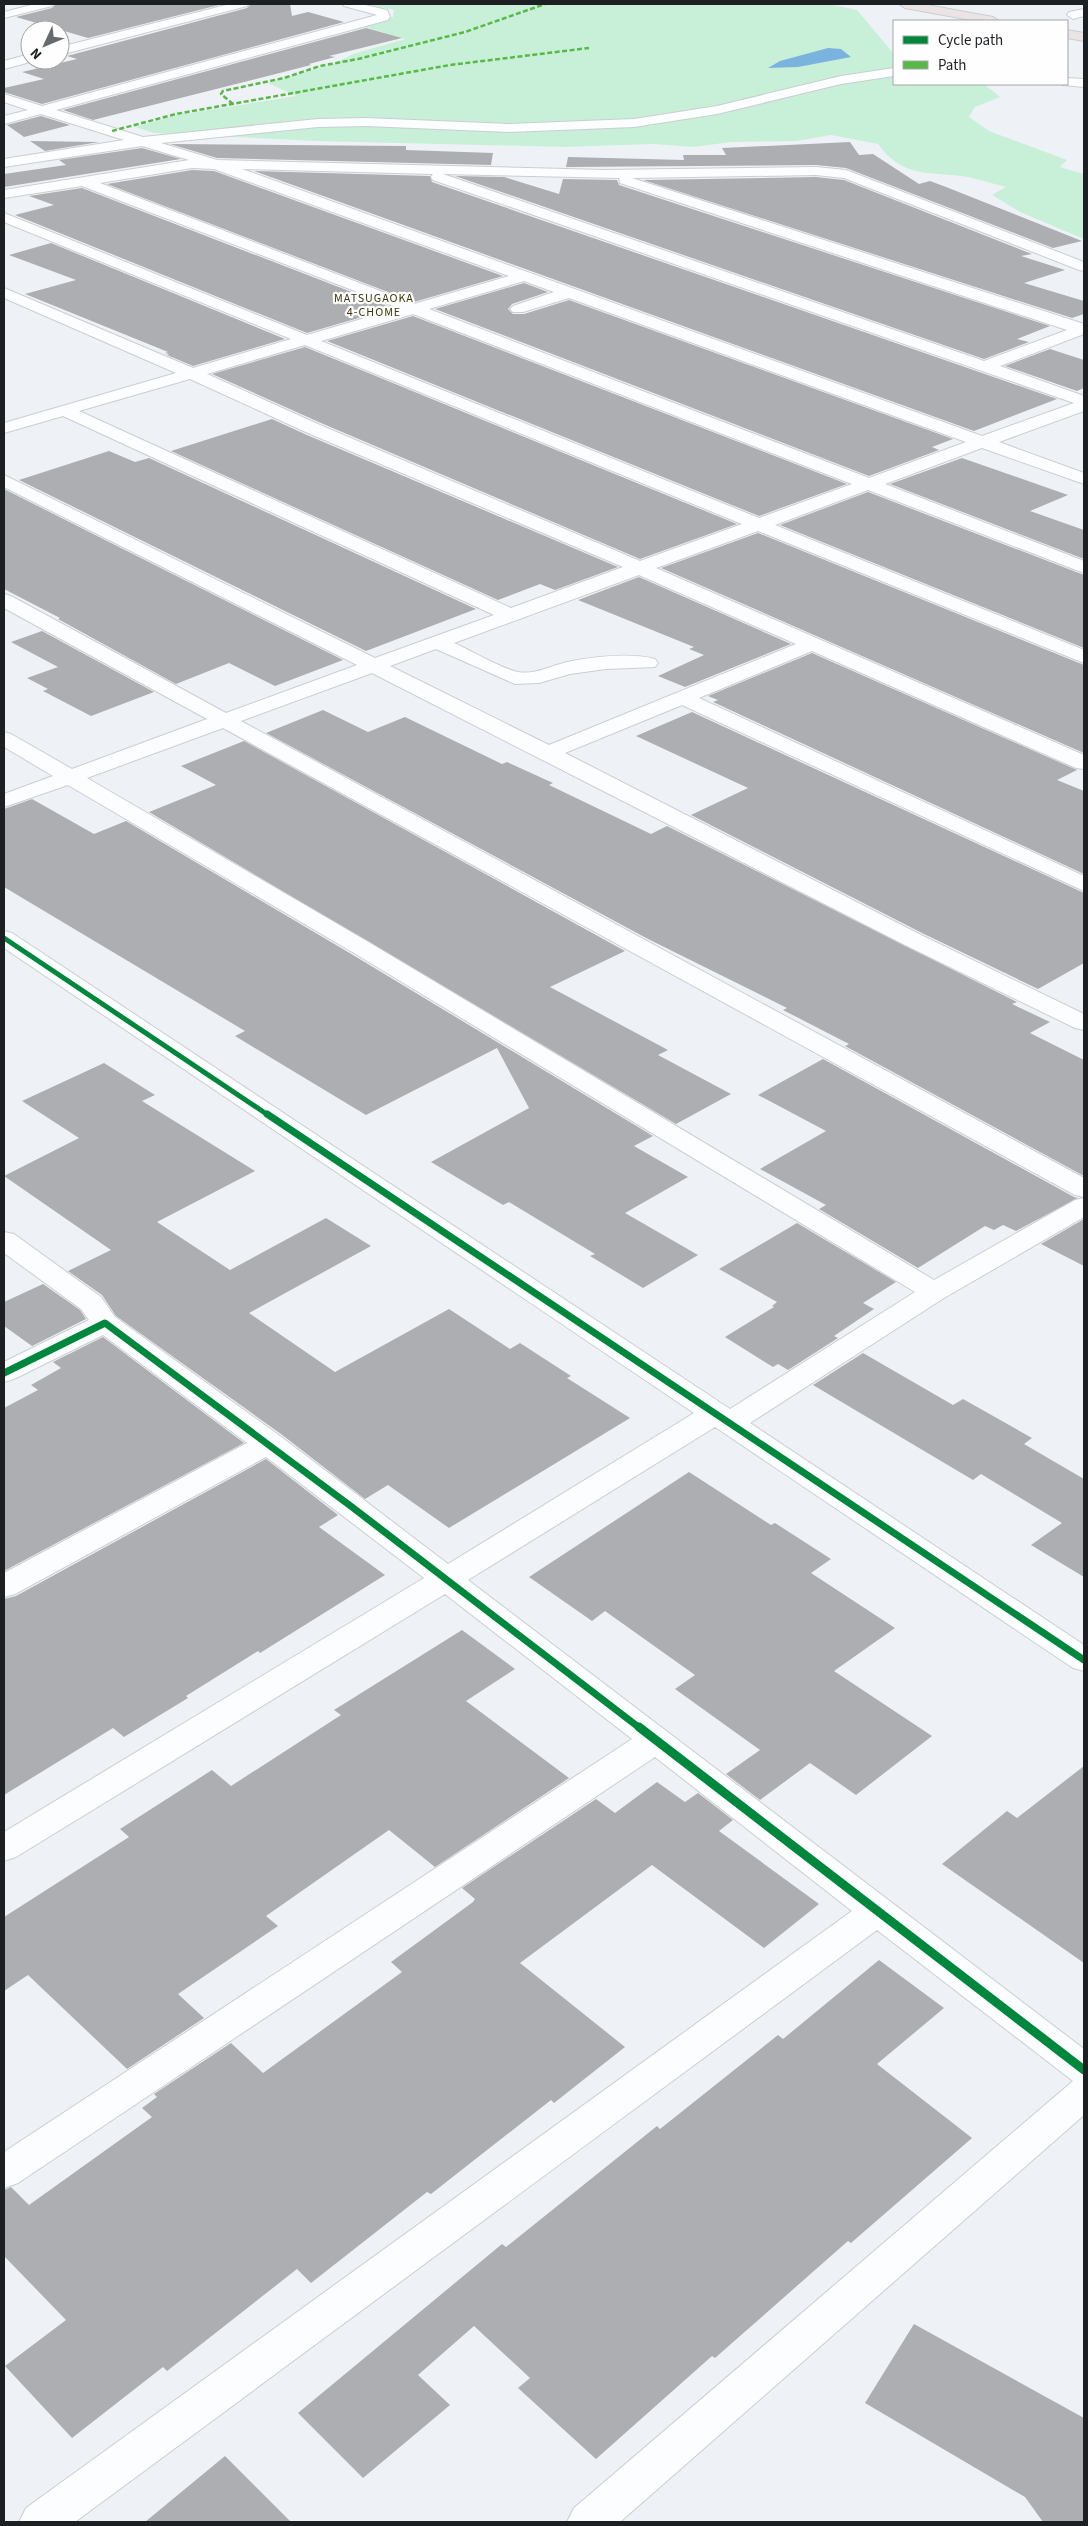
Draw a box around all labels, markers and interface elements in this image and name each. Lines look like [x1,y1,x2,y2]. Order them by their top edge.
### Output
north arrow [20,20,70,70]
legend [893,20,1068,85]
text: Cycle path [938,30,1003,51]
text: N [26,43,47,64]
text: Path [938,55,966,76]
district label: MATSUGAOKA 4-CHOME [334,290,414,321]

